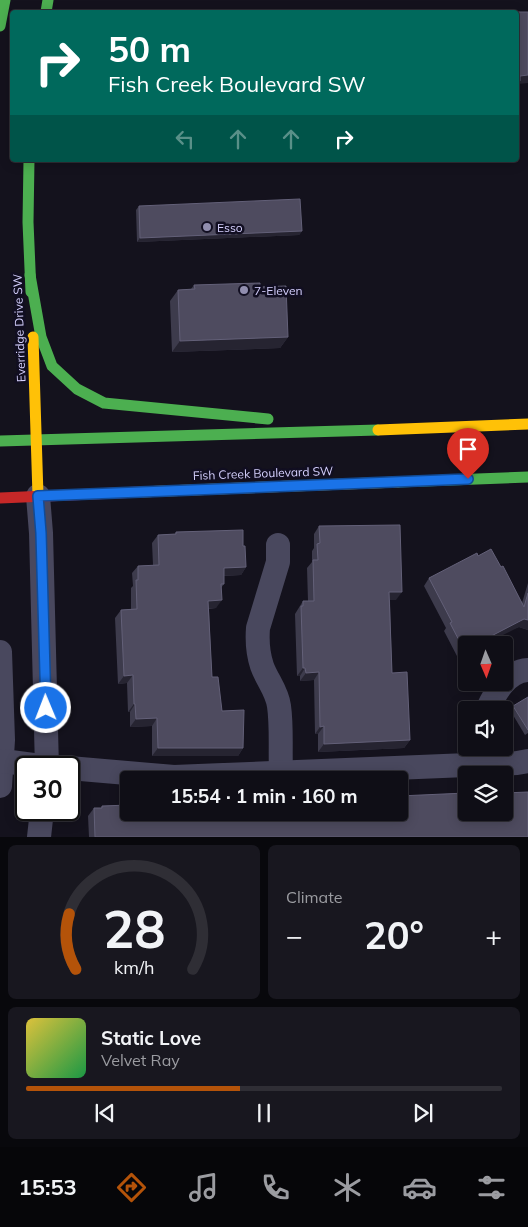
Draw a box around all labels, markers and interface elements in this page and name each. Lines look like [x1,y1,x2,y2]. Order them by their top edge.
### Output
text: 50 m [108,27,191,71]
icon: right [25,30,90,95]
text: Fish Creek Boulevard SW [108,70,366,98]
icon: left [171,125,199,153]
icon: ahead [224,125,252,153]
icon: ahead [277,125,305,153]
icon: right [330,125,358,153]
place label: Esso [217,220,243,235]
marker: Esso [201,221,213,233]
street label: Everridge Drive SW [10,274,28,382]
place label: 7-Eleven [254,283,303,298]
marker: 7-Eleven [238,284,250,296]
pin [447,428,489,479]
icon: arrive [454,435,482,463]
street label: Fish Creek Boulevard SW [192,463,334,483]
north arrow [458,636,512,691]
map controls [458,636,513,821]
position arrow [19,681,71,733]
button: sound [458,701,513,756]
speed limit sign: 30 [15,756,80,821]
button: layers [458,766,513,821]
text: 15:54 · 1 min · 160 m [170,784,358,808]
text: Climate [286,887,342,907]
text: 28 [103,896,165,961]
text: 20° [364,911,424,959]
text: − [286,918,303,953]
text: + [485,918,502,953]
text: km/h [114,956,154,978]
text: Static Love [101,1026,201,1050]
text: Velvet Ray [101,1050,180,1070]
icon: previous [91,1099,119,1127]
icon: pause [250,1099,278,1127]
icon: next [409,1099,437,1127]
icon: directions [114,1170,149,1205]
icon: music [186,1170,221,1205]
icon: phone [258,1170,293,1205]
icon: climate [330,1170,365,1205]
icon: car [402,1170,437,1205]
icon: filters [474,1170,509,1205]
text: 15:53 [19,1173,77,1201]

